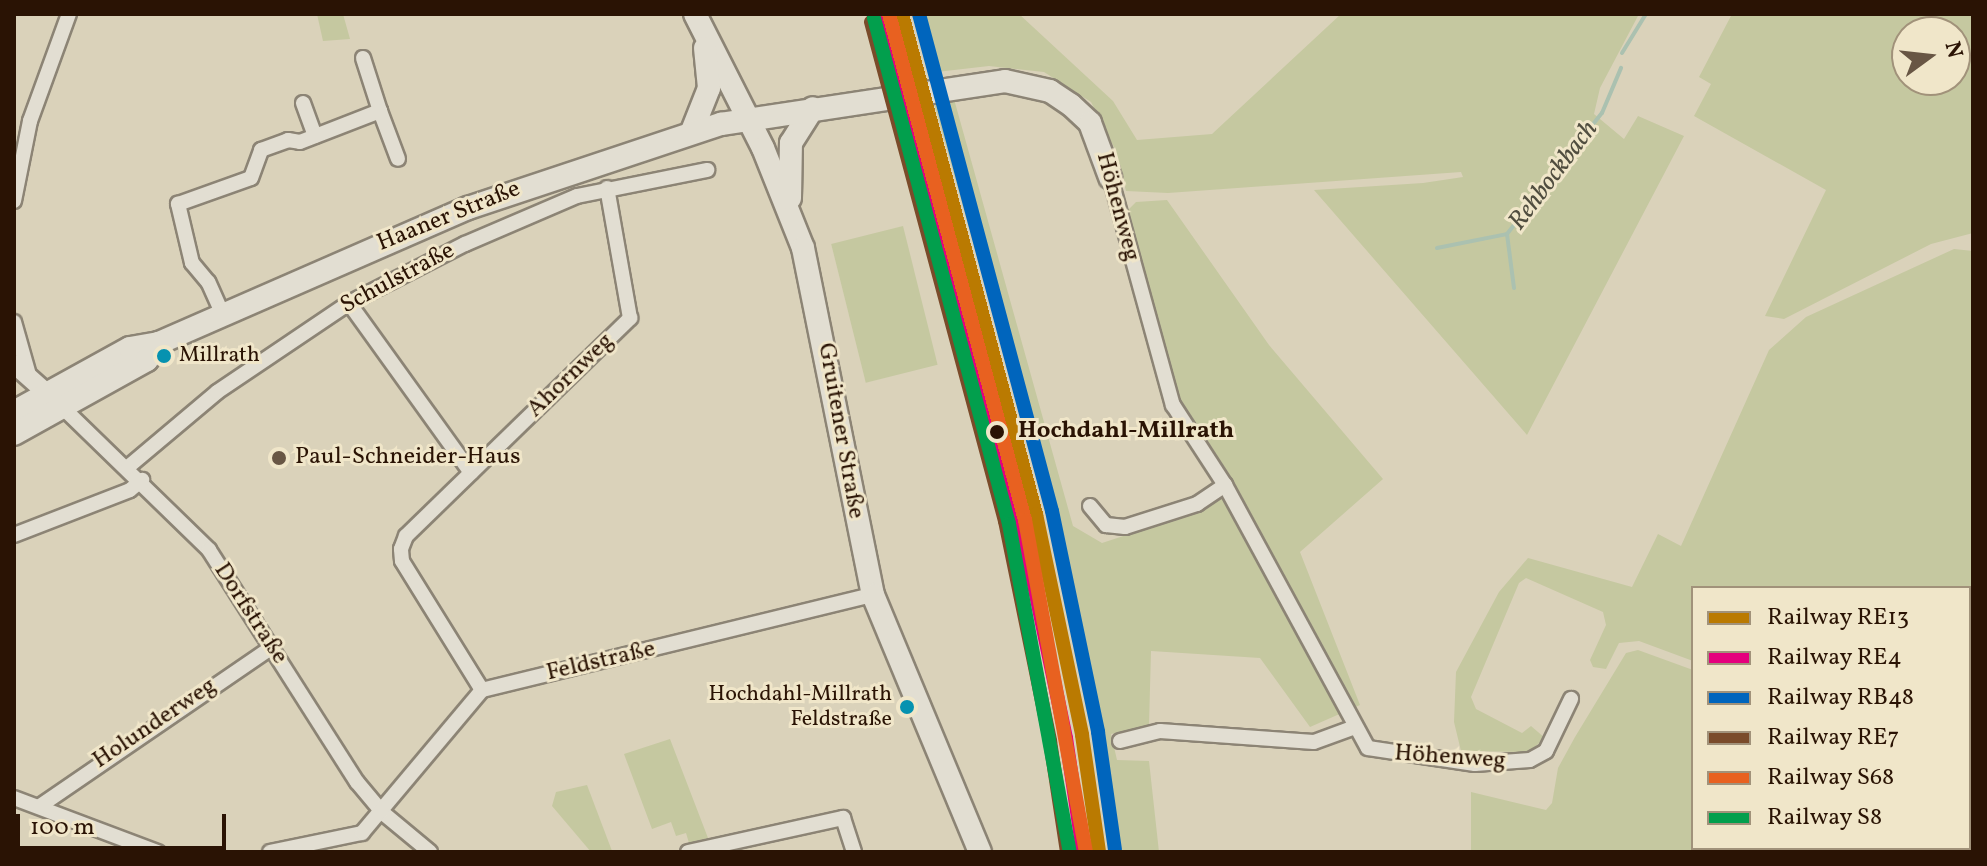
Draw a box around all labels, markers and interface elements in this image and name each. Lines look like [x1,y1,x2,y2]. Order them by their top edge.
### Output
north arrow [1891,16,1971,96]
text: N [1936,38,1970,62]
water label: Rehbockbach [1503,115,1605,237]
street label: Höhenweg [1089,149,1145,265]
street label: Haaner Straße [373,175,525,259]
street label: Schulstraße [336,237,460,321]
street label: Ahornweg [522,328,620,424]
street label: Gruitener Straße [810,341,870,521]
place label: Millrath [179,343,260,369]
marker: Millrath [156,348,172,364]
marker: Hochdahl-Millrath [983,418,1011,446]
place label: Hochdahl-Millrath [1018,418,1234,446]
place label: Paul-Schneider-Haus [295,444,520,472]
marker: Paul-Schneider-Haus [270,449,288,467]
street label: Dorfstraße [207,558,293,670]
legend [1691,586,1971,850]
text: Railway RE13 [1767,601,1909,635]
street label: Feldstraße [544,636,658,688]
text: Railway RE4 [1767,641,1902,675]
street label: Holunderweg [88,672,222,776]
place label: Hochdahl-Millrath Feldstraße [709,681,892,732]
text: Railway RB48 [1767,681,1914,715]
marker: Hochdahl-Millrath Feldstraße [899,699,915,715]
text: Railway RE7 [1767,721,1899,755]
street label: Höhenweg [1393,740,1507,776]
text: Railway S68 [1767,761,1894,795]
scale bar [20,798,230,848]
text: Railway S8 [1767,801,1882,835]
text: 100 m [30,811,95,845]

